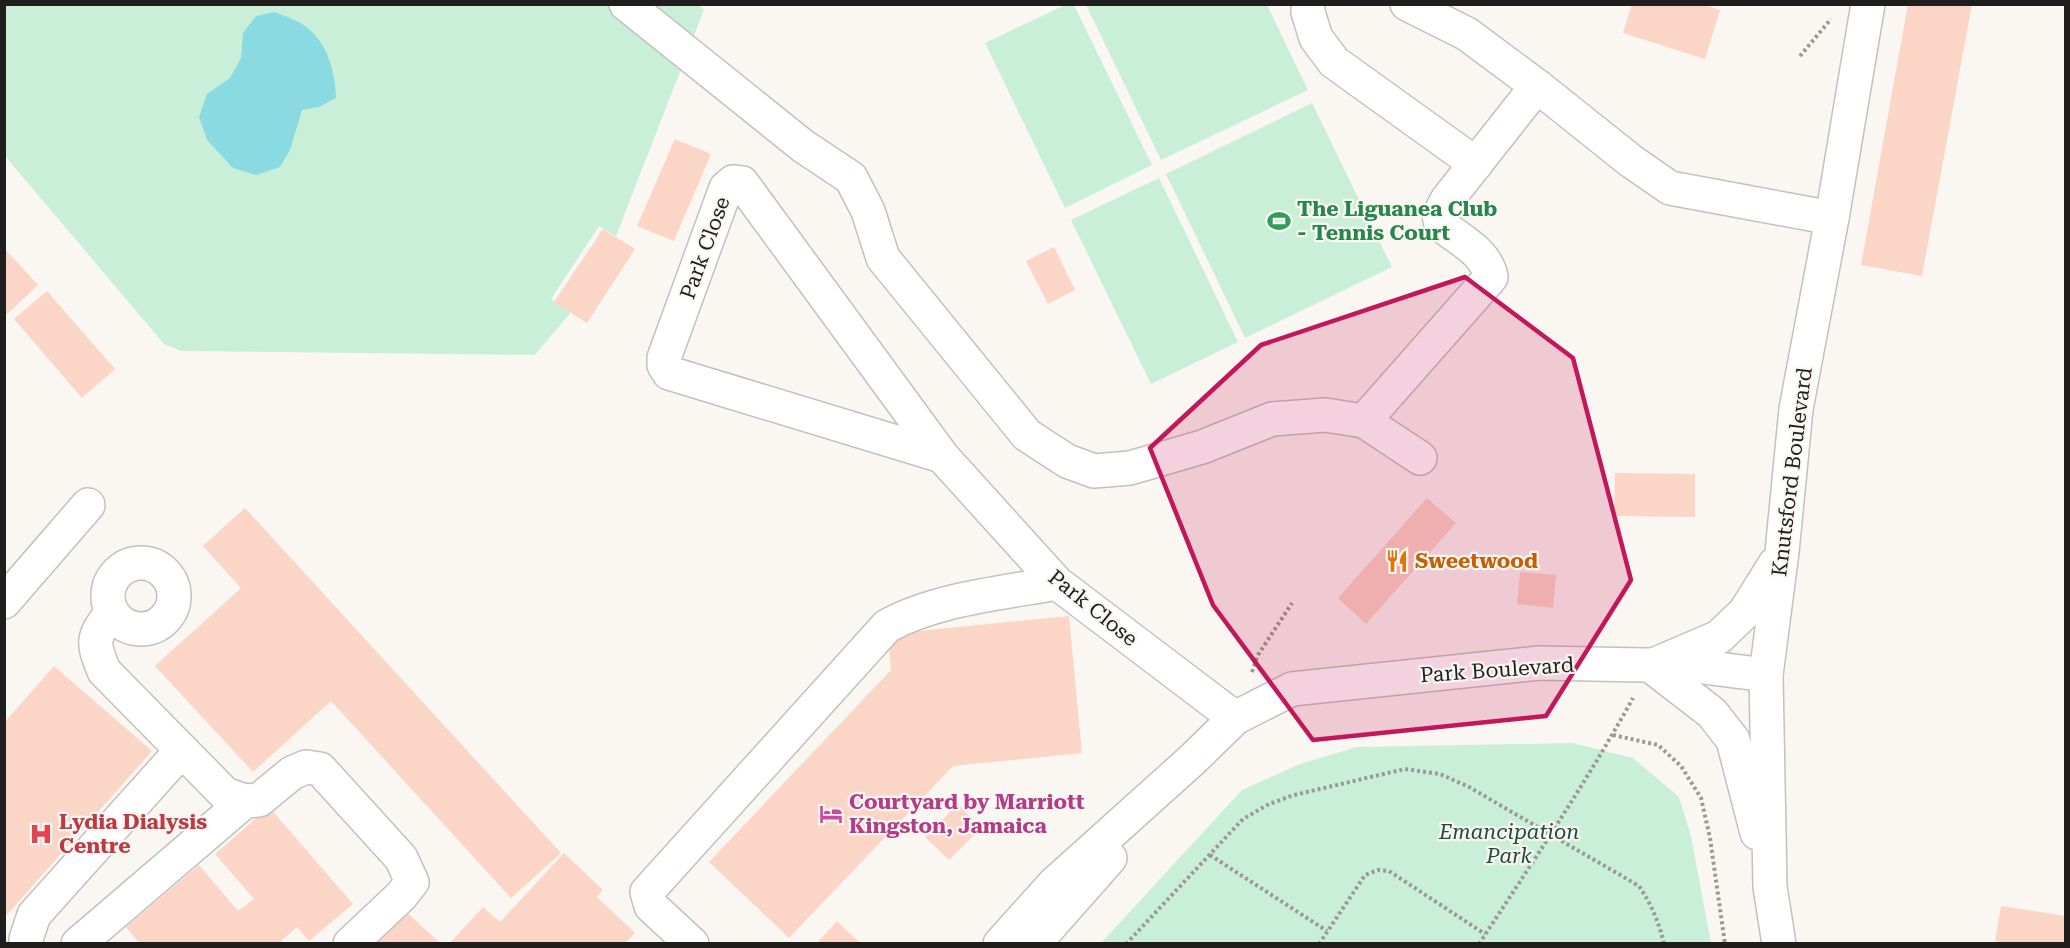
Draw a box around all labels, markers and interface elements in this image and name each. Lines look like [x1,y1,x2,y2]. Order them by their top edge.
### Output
street label: Park Close [675,193,735,303]
place label: The Liguanea Club - Tennis Court [1297,197,1497,245]
sports icon: The Liguanea Club - Tennis Court [1266,208,1292,234]
street label: Knutsford Boulevard [1767,366,1817,578]
restaurant icon: Sweetwood [1384,548,1410,574]
place label: Sweetwood [1415,549,1538,573]
street label: Park Close [1044,565,1142,651]
street label: Park Boulevard [1419,653,1575,687]
place label: Courtyard by Marriott Kingston, Jamaica [849,790,1085,838]
hotel icon: Courtyard by Marriott Kingston, Jamaica [818,801,844,827]
place label: Lydia Dialysis Centre [59,810,207,858]
park label: Emancipation Park [1438,820,1579,868]
hospital icon: Lydia Dialysis Centre [28,821,54,847]

